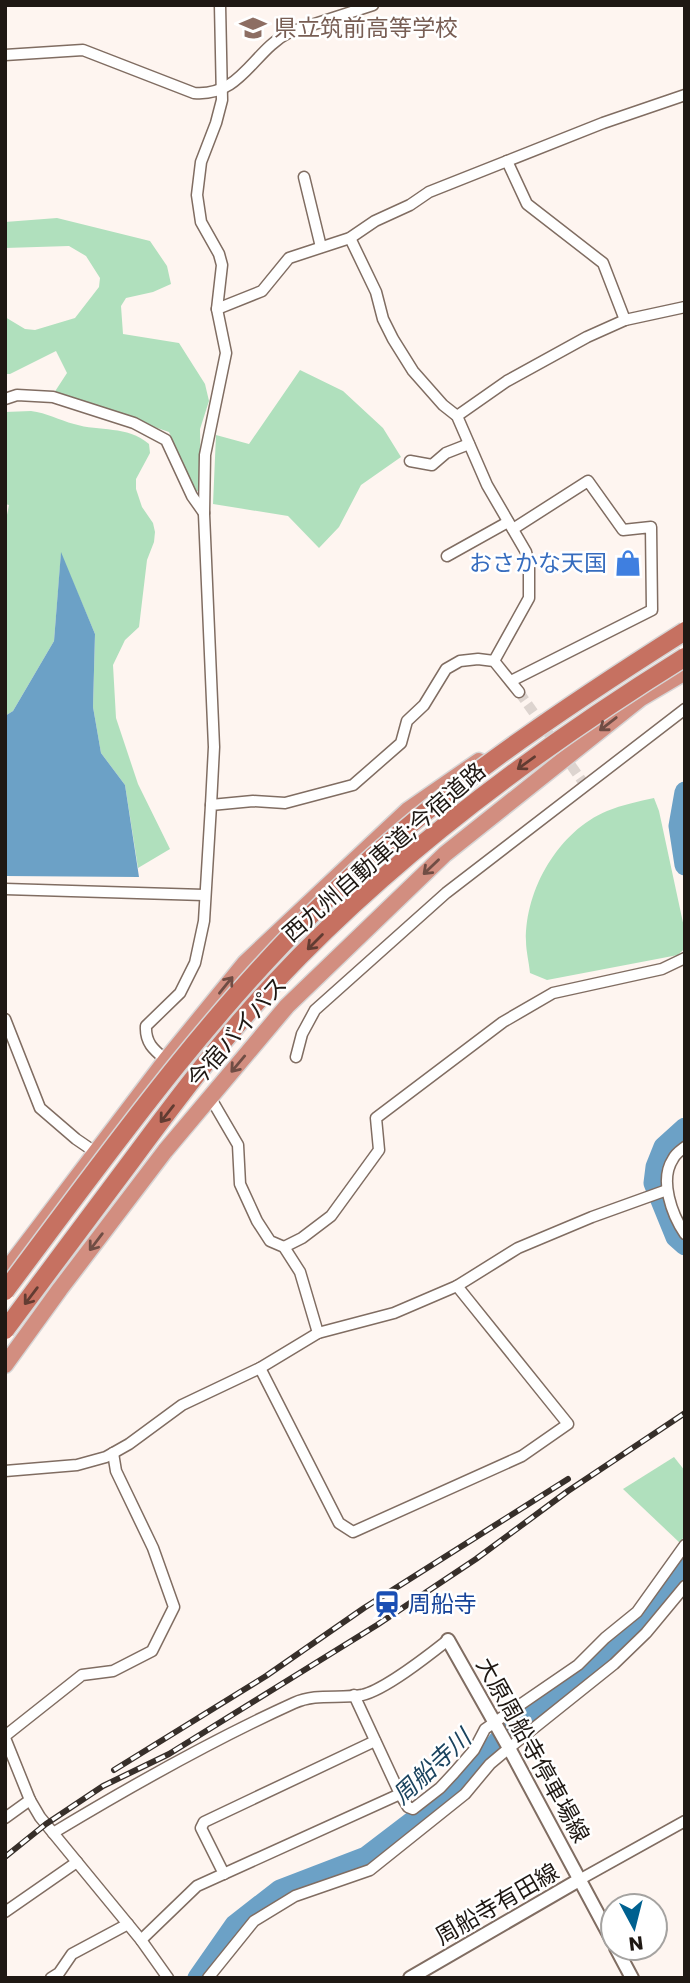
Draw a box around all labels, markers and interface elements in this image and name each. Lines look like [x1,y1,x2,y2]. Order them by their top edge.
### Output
place label: 県立筑前高等学校 [274,12,458,44]
school or university icon: 県立筑前高等学校 [238,13,268,43]
place label: おさかな天国 [469,547,607,579]
shop icon: おさかな天国 [613,548,643,578]
one-way arrow [600,717,618,732]
street label: 西九州自動車道;今宿道路 [276,755,492,949]
one-way arrow [517,756,536,770]
one-way arrow [423,859,440,876]
one-way arrow [307,933,324,950]
street label: 今宿バイパス [180,970,294,1094]
one-way arrow [219,977,234,995]
one-way arrow [230,1055,246,1073]
one-way arrow [159,1104,174,1122]
one-way arrow [88,1232,103,1251]
one-way arrow [23,1286,38,1305]
place label: 周船寺 [408,1588,477,1620]
station icon: 周船寺 [372,1589,402,1619]
street label: 大原周船寺停車場線 [469,1652,597,1848]
water label: 周船寺川 [385,1720,480,1811]
street label: 周船寺有田線 [429,1856,565,1952]
north arrow [599,1892,669,1962]
text: N [627,1929,645,1958]

